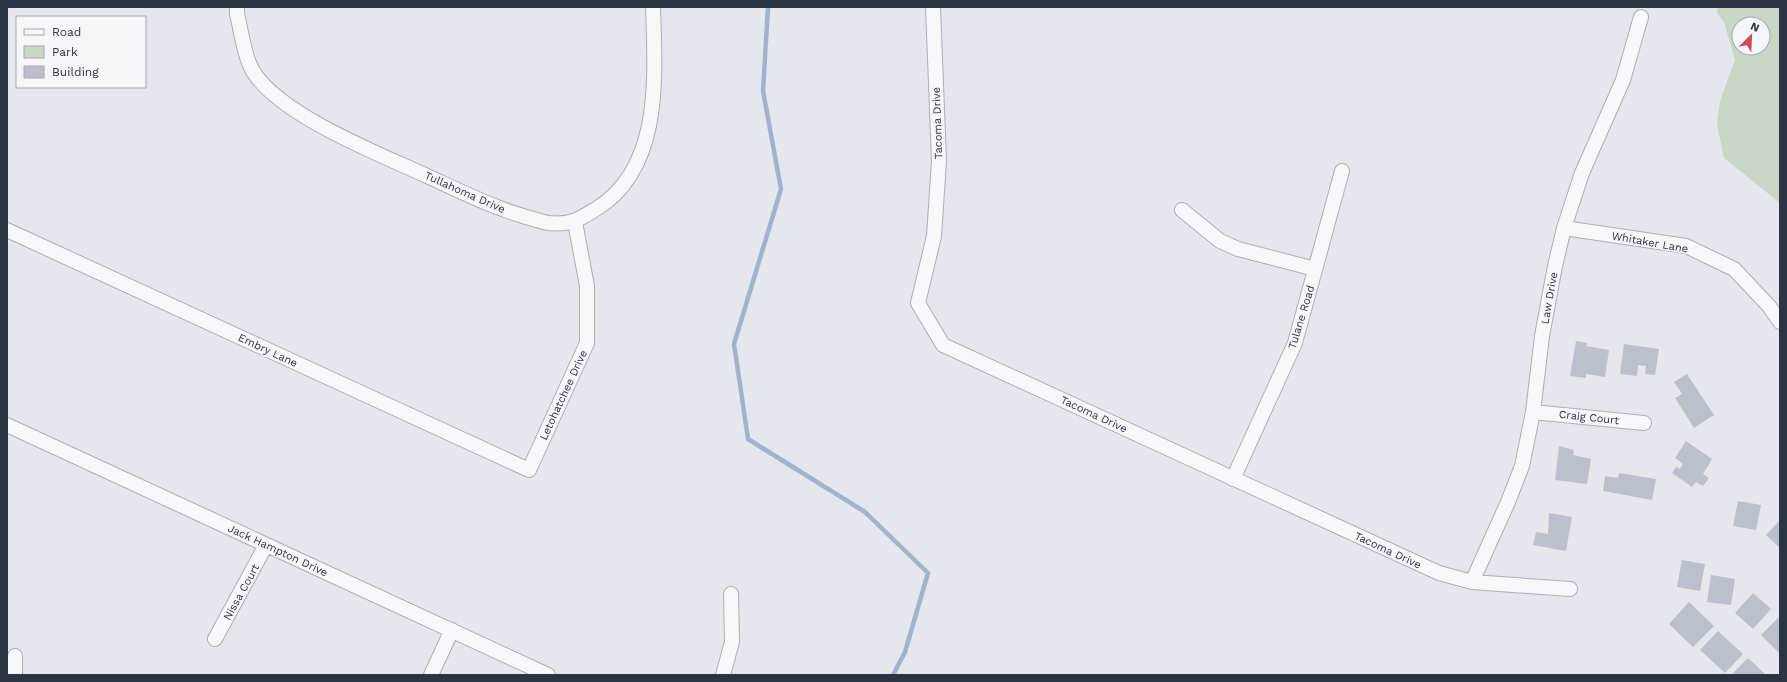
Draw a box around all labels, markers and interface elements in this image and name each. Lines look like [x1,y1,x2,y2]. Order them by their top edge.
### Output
legend [16,16,146,88]
north arrow [1731,16,1771,56]
text: N [1748,20,1761,35]
text: Road [52,25,81,39]
text: Park [52,45,78,59]
text: Building [52,65,99,79]
street label: Tacoma Drive [930,87,945,159]
street label: Tullahoma Drive [423,169,507,216]
street label: Whitaker Lane [1611,229,1689,256]
street label: Law Drive [1539,271,1560,325]
street label: Tulane Road [1286,284,1317,351]
street label: Embry Lane [236,331,300,370]
street label: Letohatchee Drive [537,348,590,442]
street label: Tacoma Drive [1058,393,1129,436]
street label: Craig Court [1558,408,1620,427]
street label: Jack Hampton Drive [226,522,330,579]
street label: Tacoma Drive [1352,529,1423,572]
street label: Nissa Court [221,562,262,623]

